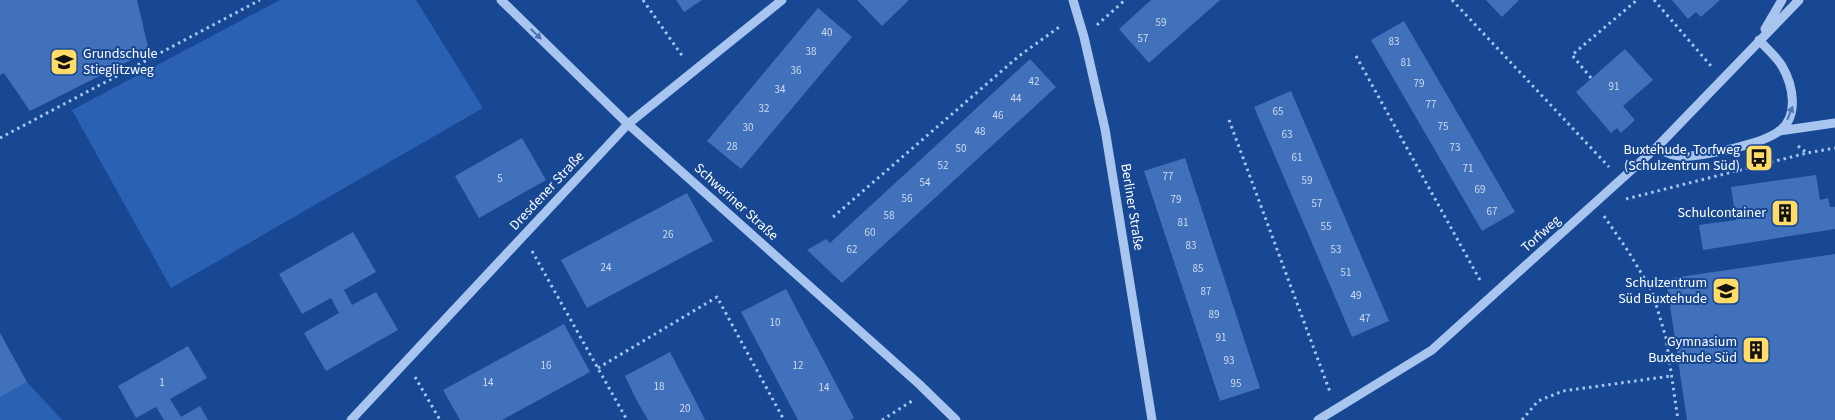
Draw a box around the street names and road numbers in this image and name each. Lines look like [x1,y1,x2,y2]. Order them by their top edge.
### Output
street label: Dresdener Straße [505,147,589,235]
street label: Schweriner Straße [689,159,783,245]
street label: Berliner Straße [1115,162,1149,252]
street label: Torfweg [1517,211,1565,257]

